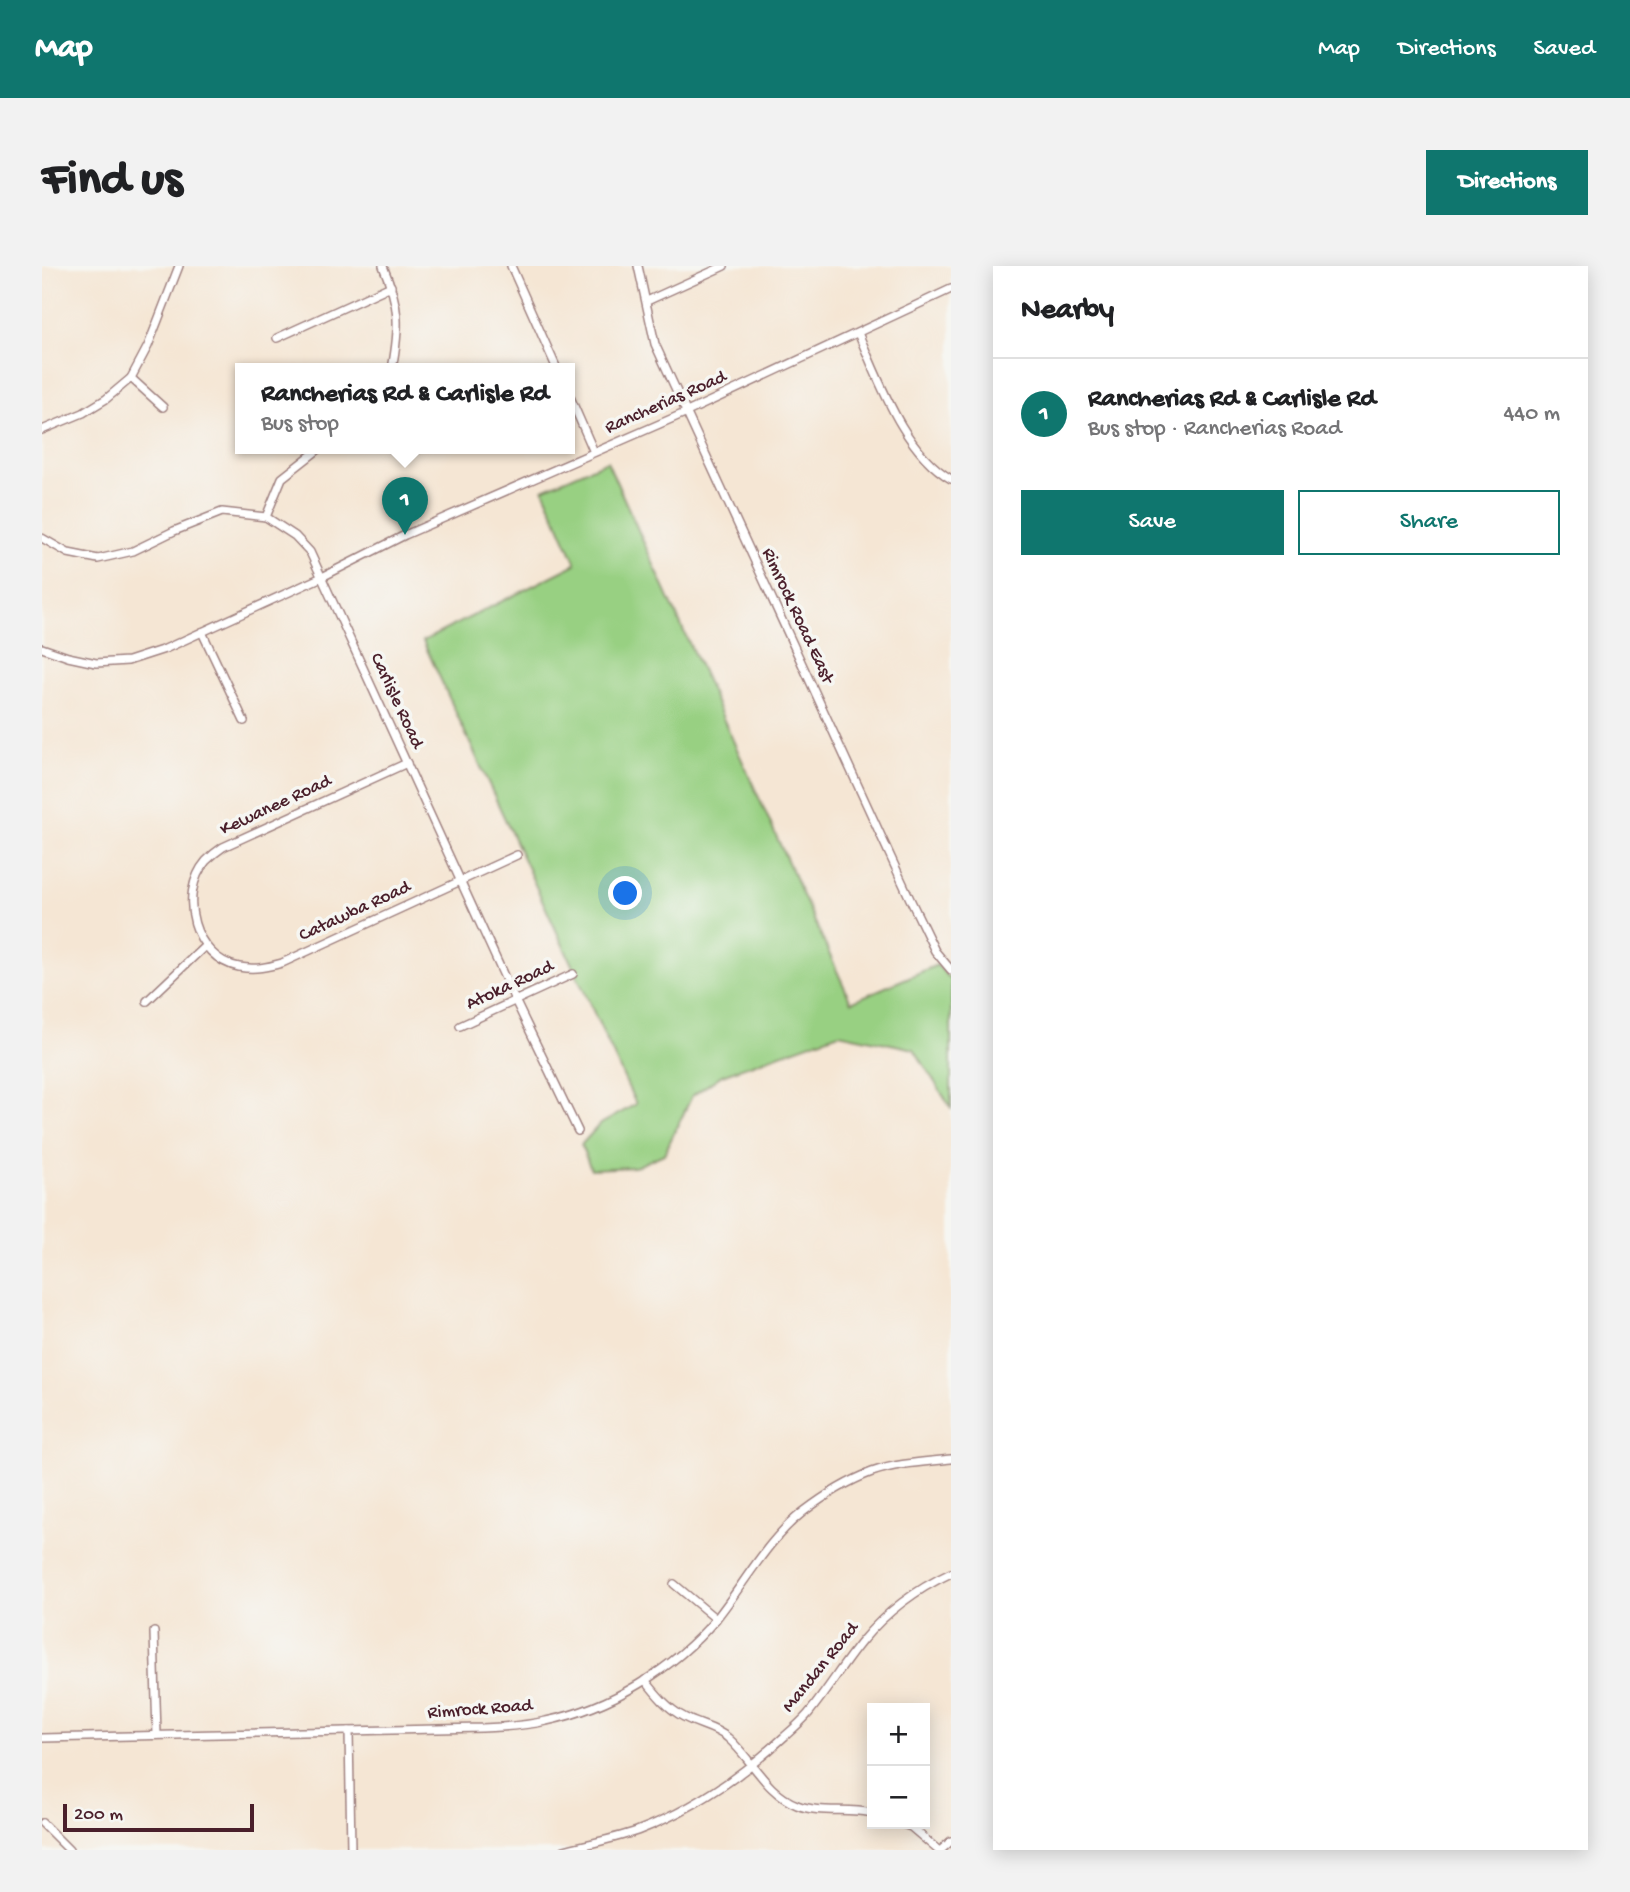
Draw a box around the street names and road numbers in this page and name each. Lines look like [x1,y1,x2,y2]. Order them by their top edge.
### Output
street label: Rancherias Road [602,365,732,440]
street label: Rimrock Road East [756,545,839,689]
street label: Carlisle Road [364,650,429,754]
street label: Kewanee Road [217,769,337,842]
street label: Catawba Road [296,875,416,948]
street label: Atoka Road [463,955,559,1016]
street label: Mandan Road [778,1617,866,1718]
street label: Rimrock Road [427,1695,535,1725]

